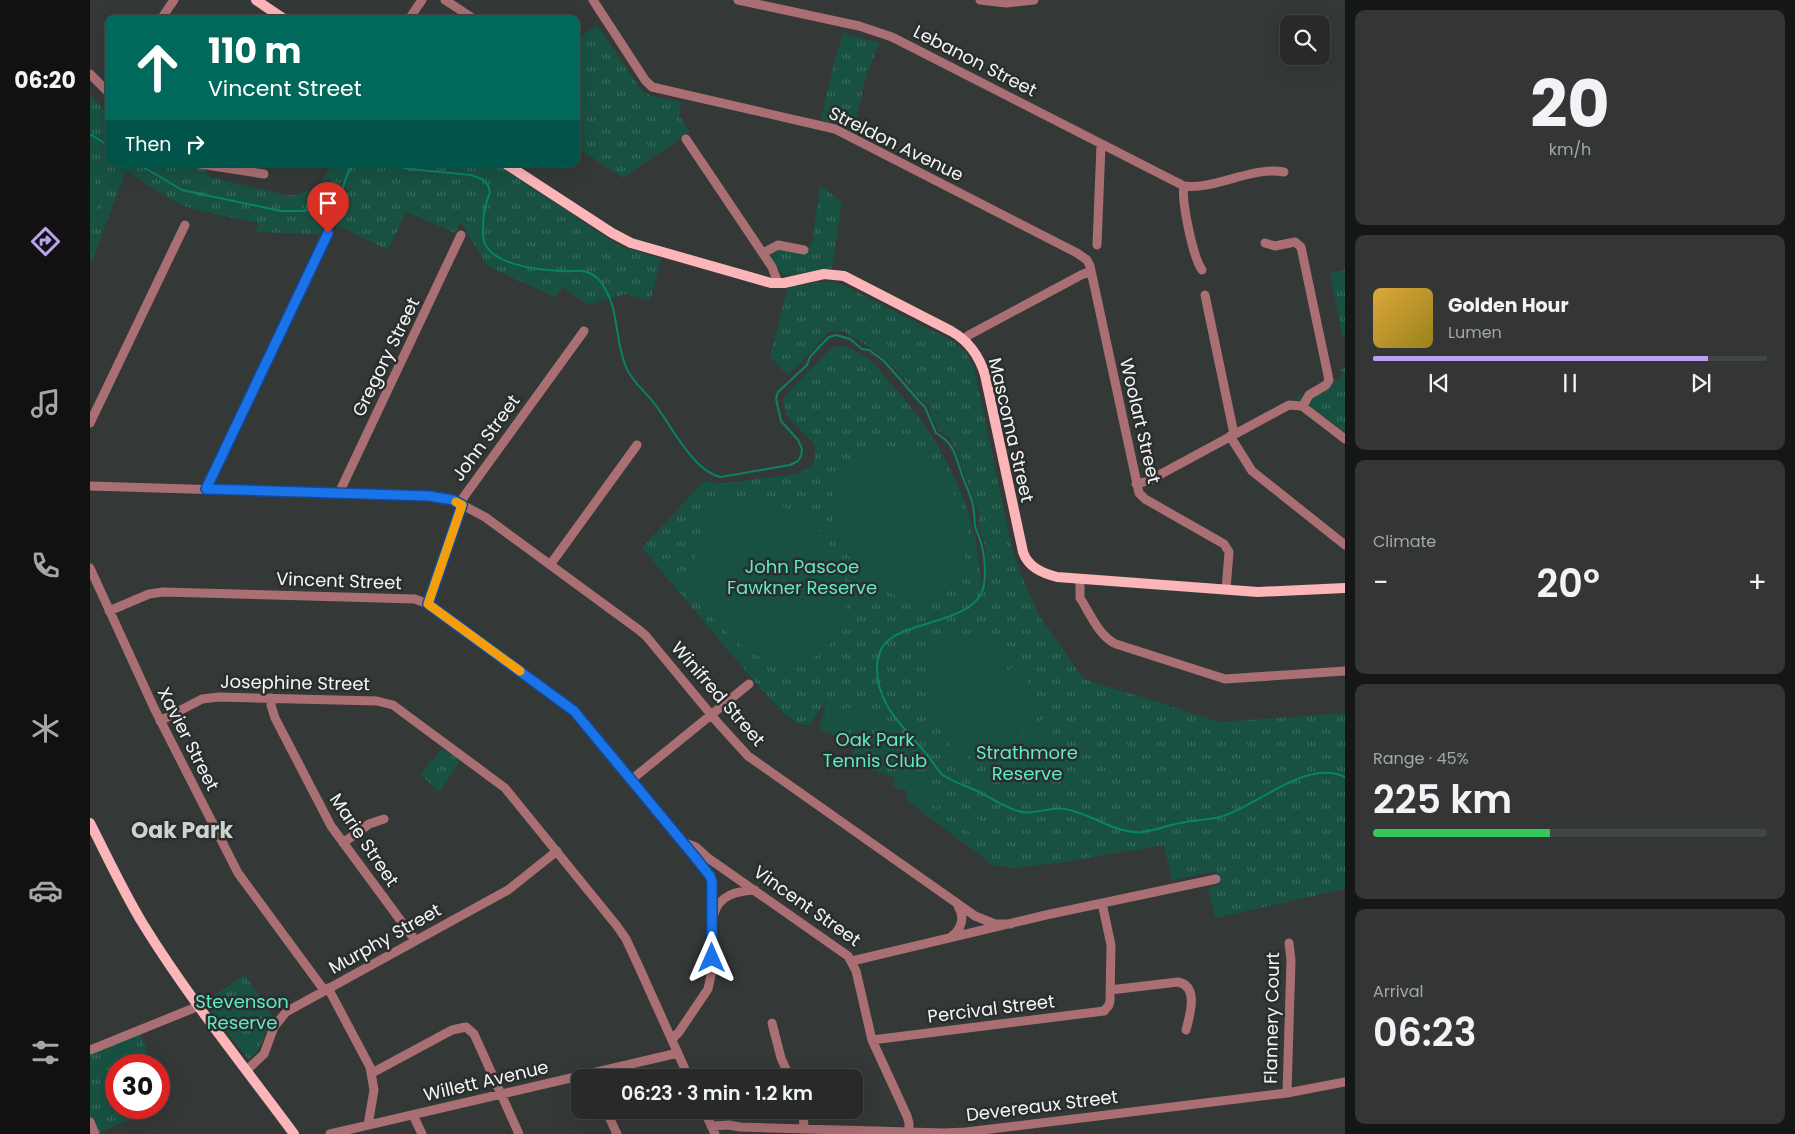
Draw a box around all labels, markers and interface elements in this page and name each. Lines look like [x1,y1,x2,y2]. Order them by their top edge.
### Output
map controls [1280,15,1330,65]
button: search [1280,15,1330,65]
street label: Lebanon Street [909,19,1041,102]
text: 110 m [208,26,302,75]
icon: ahead [125,35,190,100]
text: 20 [1530,59,1610,150]
text: 06:20 [14,65,76,96]
text: Vincent Street [208,73,362,104]
street label: Streldon Avenue [825,100,968,187]
icon: right [181,130,209,158]
text: Then [125,131,171,158]
text: km/h [1549,138,1591,161]
pin [307,182,349,233]
icon: arrive [314,189,342,217]
icon: directions [28,224,63,259]
text: Golden Hour [1448,292,1569,319]
street label: Gregory Street [346,293,425,421]
text: Lumen [1448,321,1502,344]
street label: Mascoma Street [983,355,1040,505]
street label: Woolart Street [1114,356,1167,486]
icon: previous [1425,369,1453,397]
icon: pause [1556,369,1584,397]
icon: next [1687,369,1715,397]
icon: music [28,386,63,421]
street label: John Street [446,389,526,486]
text: Climate [1373,530,1436,553]
icon: phone [28,548,63,583]
park label: John Pascoe Fawkner Reserve [727,554,877,600]
text: 20° [1537,557,1600,610]
text: − [1373,563,1388,602]
text: + [1748,563,1767,602]
street label: Vincent Street [276,566,402,595]
street label: Winifred Street [666,636,771,751]
street label: Josephine Street [220,669,370,696]
street label: Xavier Street [152,683,225,795]
icon: climate [28,711,63,746]
park label: Oak Park Tennis Club [823,727,927,773]
park label: Strathmore Reserve [976,740,1078,786]
text: Range · 45% [1373,747,1469,770]
text: 225 km [1373,773,1512,826]
street label: Marie Street [324,788,405,891]
district label: Oak Park [131,815,233,846]
street label: Vincent Street [749,859,866,952]
icon: car [28,873,63,908]
street label: Murphy Street [324,897,446,980]
position arrow [685,931,737,983]
street label: Flannery Court [1258,952,1285,1084]
text: Arrival [1373,980,1423,1003]
street label: Percival Street [926,988,1056,1029]
park label: Stevenson Reserve [195,989,289,1035]
text: 06:23 [1373,1006,1476,1059]
icon: filters [28,1035,63,1070]
speed limit sign: 30 [105,1054,170,1119]
street label: Willett Avenue [421,1054,551,1107]
text: 06:23 · 3 min · 1.2 km [621,1080,813,1107]
street label: Devereaux Street [965,1084,1119,1127]

